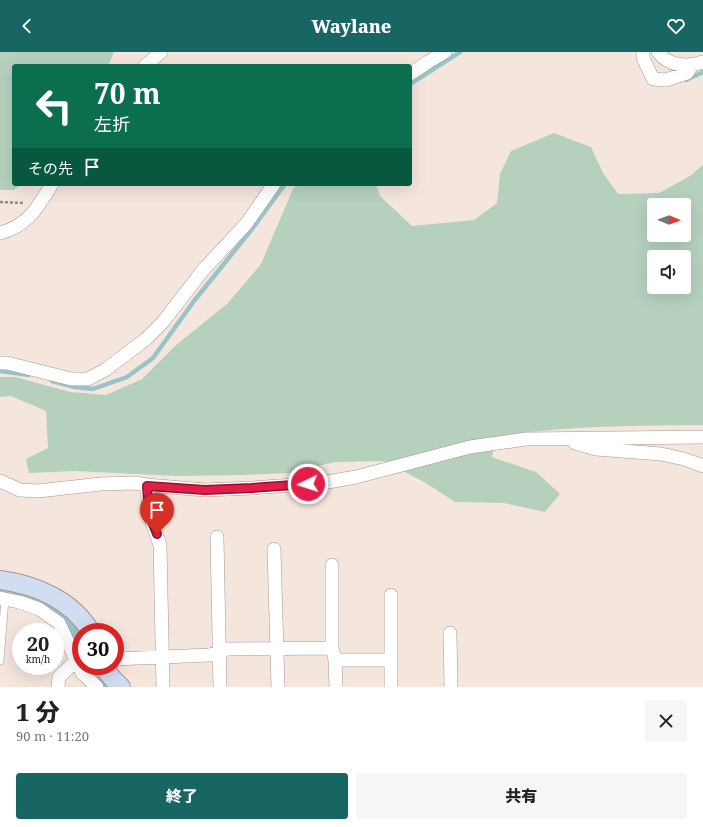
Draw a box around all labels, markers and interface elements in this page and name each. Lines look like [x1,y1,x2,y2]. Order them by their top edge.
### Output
text: Waylane [312,14,391,38]
icon: back [16,15,38,37]
icon: heart [665,15,687,37]
text: 70 m [94,74,161,112]
icon: left [28,80,80,132]
text: 左折 [94,112,130,136]
icon: arrive [81,156,103,178]
text: その先 [28,158,73,178]
north arrow [647,198,691,242]
map controls [647,198,691,294]
button: sound [647,250,691,294]
position arrow [287,463,329,505]
pin [140,493,174,534]
icon: arrive [146,499,168,521]
speed limit sign: 30 [72,623,124,675]
text: 20 [27,630,49,657]
text: km/h [26,652,50,666]
text: 1 分 [16,695,60,728]
button: close [645,700,687,742]
text: 90 m · 11:20 [16,727,89,745]
button: 終了 [16,773,348,819]
button: 共有 [356,773,687,819]

